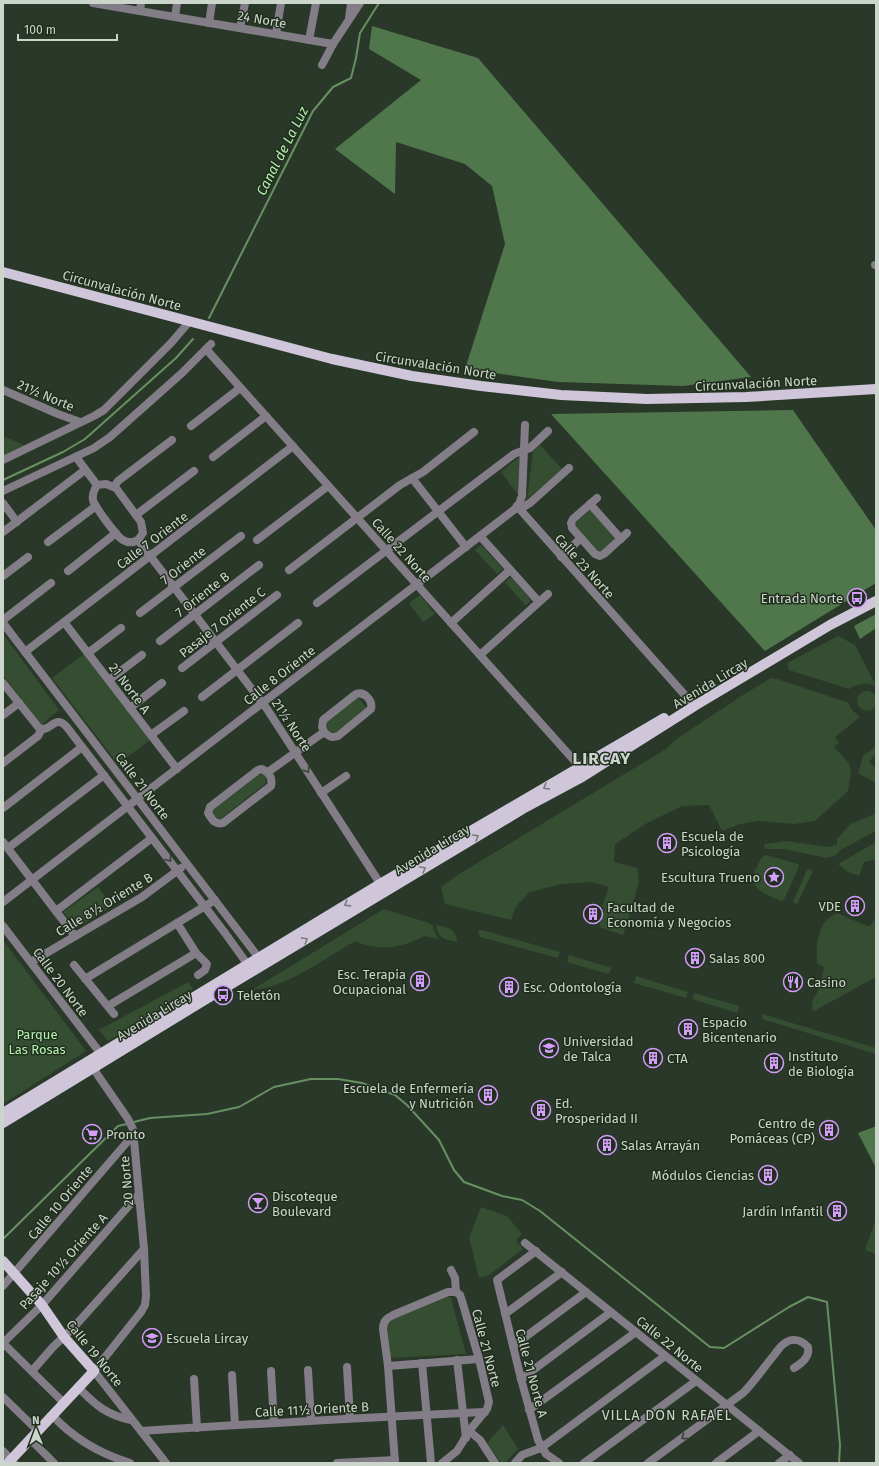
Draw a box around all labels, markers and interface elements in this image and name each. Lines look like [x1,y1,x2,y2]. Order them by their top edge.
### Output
street label: 24 Norte [236,8,288,31]
scale bar [18,16,117,42]
text: 100 m [24,23,56,37]
water label: Canal de La Luz [253,103,313,198]
street label: Circunvalación Norte [61,267,183,314]
street label: Circunvalación Norte [374,349,497,382]
street label: Circunvalación Norte [695,373,817,394]
street label: 21½ Norte [15,377,77,414]
street label: Calle 7 Oriente [113,508,191,572]
street label: Calle 22 Norte [369,515,434,586]
street label: Calle 23 Norte [552,531,617,602]
street label: 7 Oriente [157,542,209,588]
street label: 7 Oriente B [172,569,232,620]
street label: Pasaje 7 Oriente C [176,584,269,661]
bus stop icon: Entrada Norte [846,587,868,609]
place label: Entrada Norte [761,591,843,606]
street label: Calle 8 Oriente [241,643,318,708]
street label: Avenida Lircay [670,655,751,712]
street label: 21 Norte A [106,660,154,717]
street label: 21½ Norte [269,696,314,755]
district label: LIRCAY [573,748,631,769]
street label: Calle 21 Norte [112,750,173,823]
one-way arrow [302,766,309,773]
one-way arrow [543,782,550,789]
street label: Avenida Lircay [392,821,473,878]
place label: Escuela de Psicología [681,829,744,859]
building icon: Escuela de Psicología [656,832,678,854]
one-way arrow [472,835,479,842]
one-way arrow [164,855,171,862]
place icon: Escultura Trueno [763,866,785,888]
one-way arrow [419,867,426,874]
street label: Calle 8½ Oriente B [53,870,155,939]
place label: Escultura Trueno [661,870,760,885]
building icon: VDE [844,895,866,917]
place label: VDE [818,899,841,914]
one-way arrow [344,900,351,907]
place label: Facultad de Economía y Negocios [607,900,731,930]
building icon: Facultad de Economía y Negocios [582,903,604,925]
one-way arrow [301,938,308,945]
street label: Calle 20 Norte [30,945,91,1020]
building icon: Salas 800 [684,947,706,969]
place label: Salas 800 [709,951,765,966]
place label: Esc. Terapia Ocupacional [333,967,406,997]
building icon: Esc. Terapia Ocupacional [409,970,431,992]
restaurant icon: Casino [782,971,804,993]
place label: Casino [807,975,846,990]
building icon: Esc. Odontología [498,976,520,998]
place label: Esc. Odontología [523,980,622,995]
bus stop icon: Teletón [212,984,234,1006]
street label: Avenida Lircay [114,987,195,1044]
place label: Teletón [237,988,281,1003]
place label: Espacio Bicentenario [702,1015,777,1045]
building icon: Espacio Bicentenario [677,1018,699,1040]
park label: Parque Las Rosas [8,1027,66,1057]
place label: Universidad de Talca [563,1034,634,1064]
school or university icon: Universidad de Talca [538,1037,560,1059]
building icon: CTA [642,1047,664,1069]
place label: Instituto de Biología [788,1049,854,1079]
place label: CTA [667,1051,688,1066]
building icon: Instituto de Biología [763,1052,785,1074]
place label: Escuela de Enfermería y Nutrición [343,1081,474,1111]
building icon: Escuela de Enfermería y Nutrición [477,1084,499,1106]
place label: Ed. Prosperidad II [555,1096,638,1126]
building icon: Ed. Prosperidad II [530,1099,552,1121]
place label: Centro de Pomáceas (CP) [729,1116,815,1146]
building icon: Centro de Pomáceas (CP) [818,1119,840,1141]
supermarket icon: Pronto [81,1123,103,1145]
place label: Pronto [106,1127,145,1142]
building icon: Salas Arrayán [596,1134,618,1156]
place label: Salas Arrayán [621,1138,700,1153]
street label: 20 Norte [117,1155,136,1207]
street label: Calle 10 Oriente [25,1162,96,1243]
building icon: Módulos Ciencias [757,1164,779,1186]
place label: Módulos Ciencias [652,1168,754,1183]
place label: Discoteque Boulevard [272,1189,338,1219]
bar icon: Discoteque Boulevard [247,1192,269,1214]
building icon: Jardín Infantil [826,1200,848,1222]
place label: Jardín Infantil [742,1204,823,1219]
street label: Pasaje 10½ Oriente A [16,1210,111,1312]
street label: Calle 21 Norte [469,1307,504,1389]
street label: Calle 22 Norte [633,1313,706,1376]
street label: Calle 19 Norte [63,1317,126,1390]
school or university icon: Escuela Lircay [141,1327,163,1349]
street label: Calle 21 Norte A [512,1327,551,1420]
place label: Escuela Lircay [166,1331,249,1346]
street label: Calle 11½ Oriente B [255,1399,369,1420]
district label: VILLA DON RAFAEL [602,1407,732,1424]
north arrow [16,1410,56,1450]
text: N [32,1414,40,1427]
one-way arrow [682,1432,689,1439]

